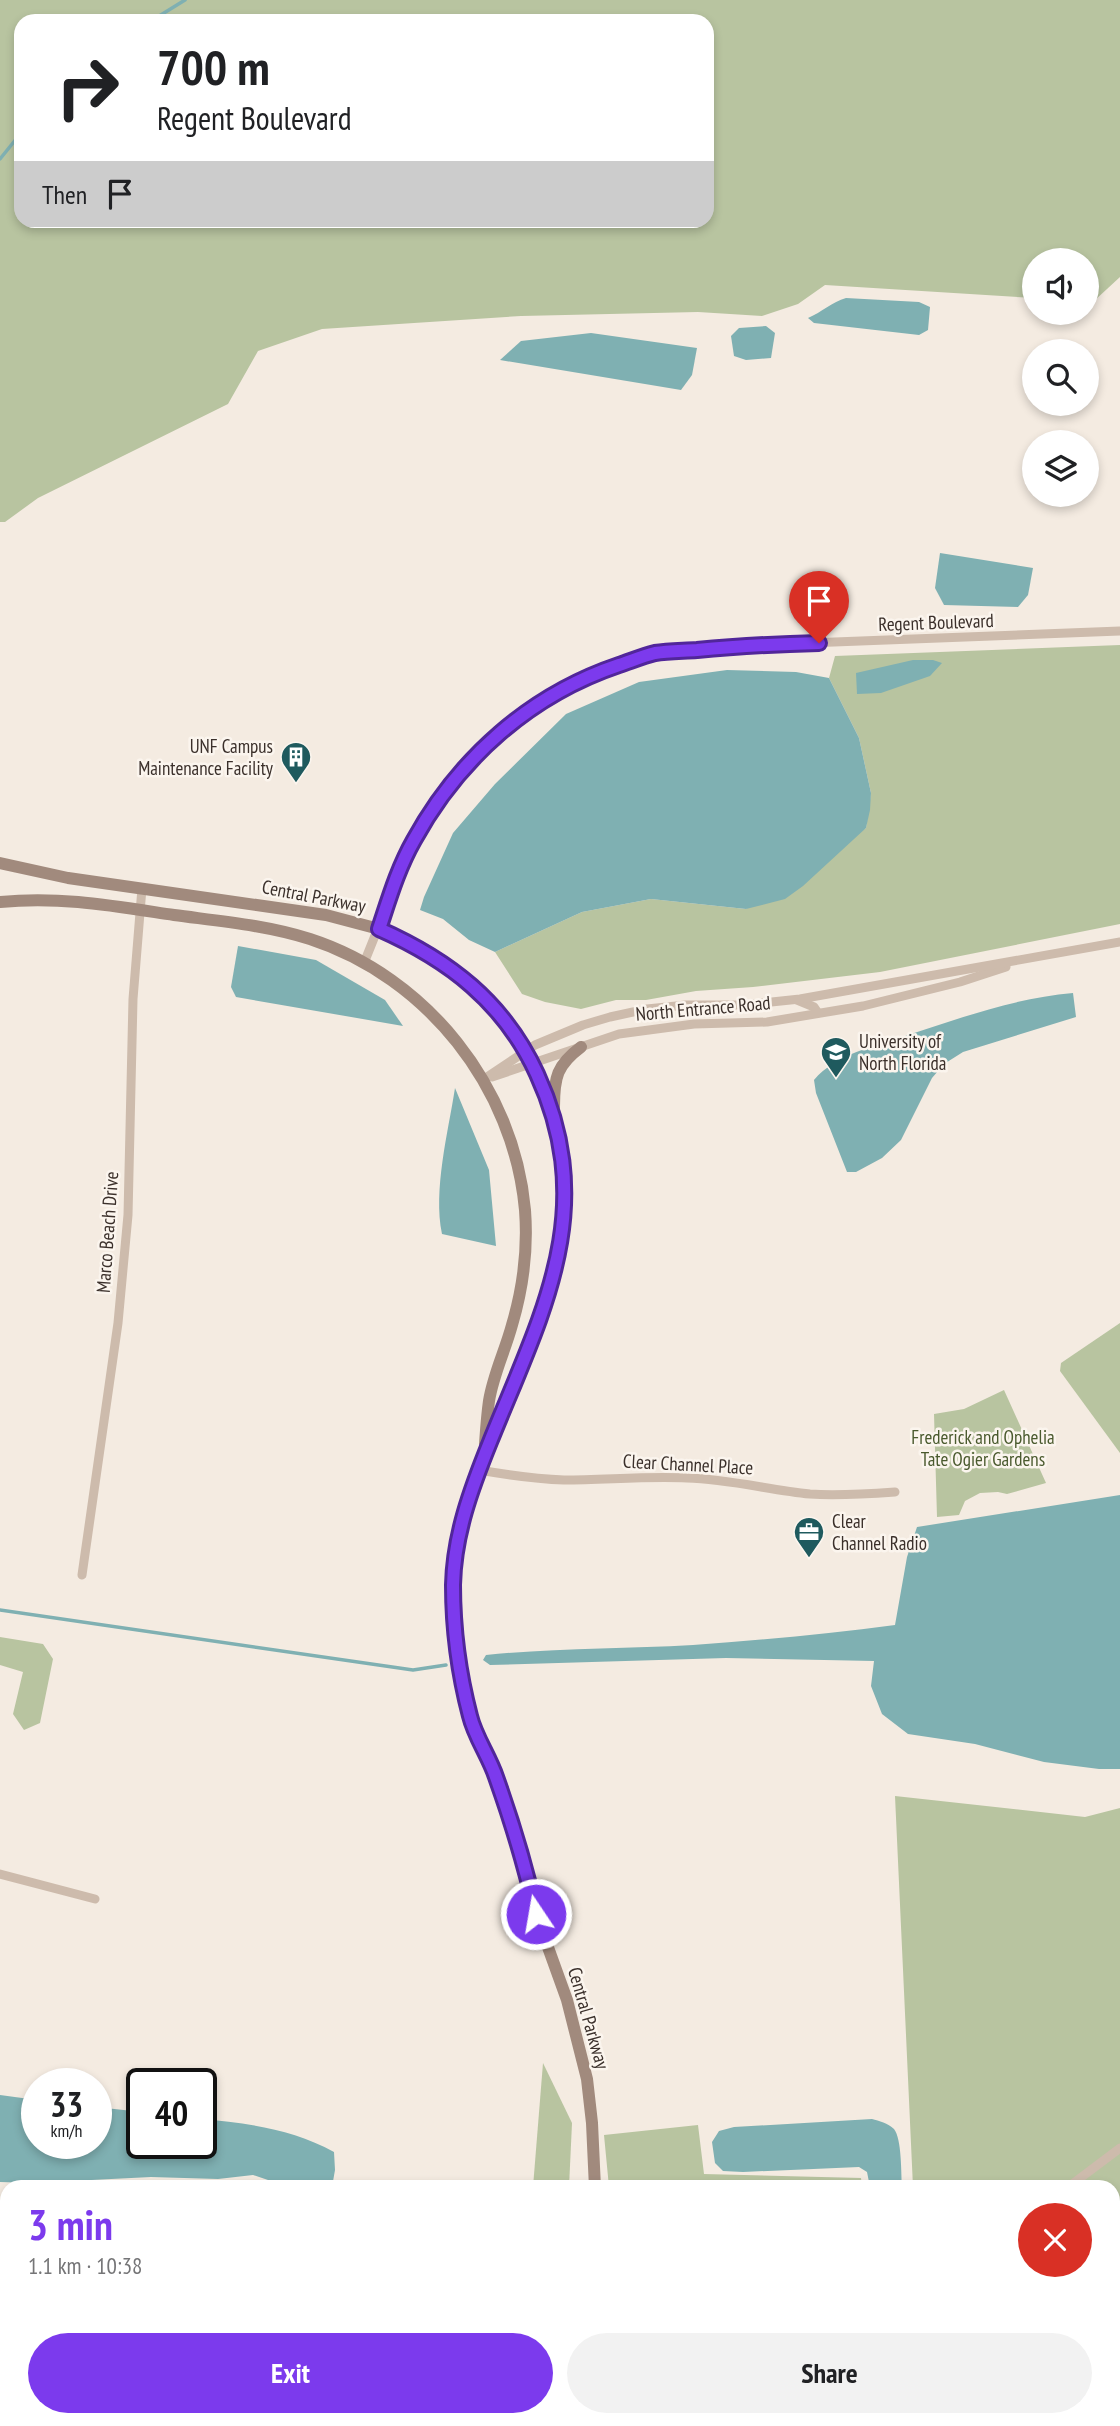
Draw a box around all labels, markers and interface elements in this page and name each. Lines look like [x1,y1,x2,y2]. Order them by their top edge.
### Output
text: 700 m [157,35,270,99]
icon: right [42,42,133,133]
text: Regent Boulevard [157,97,352,139]
icon: arrive [101,175,139,213]
text: Then [42,178,87,211]
map controls [1022,248,1099,507]
button: sound [1022,248,1099,325]
button: search [1022,339,1099,416]
button: layers [1022,430,1099,507]
pin [789,571,849,643]
icon: arrive [800,582,838,620]
street label: Regent Boulevard [878,608,994,636]
place label: UNF Campus Maintenance Facility [138,734,274,780]
building icon: UNF Campus Maintenance Facility [279,740,313,784]
street label: Central Parkway [260,874,369,918]
street label: North Entrance Road [635,990,771,1026]
place label: University of North Florida [859,1029,946,1075]
school or university icon: University of North Florida [819,1035,853,1079]
street label: Marco Beach Drive [91,1170,123,1294]
park label: Frederick and Ophelia Tate Ogier Gardens [911,1425,1055,1471]
street label: Clear Channel Place [622,1449,754,1479]
place label: Clear Channel Radio [832,1509,927,1555]
office icon: Clear Channel Radio [792,1515,826,1559]
position arrow [499,1877,573,1951]
street label: Central Parkway [563,1964,615,2073]
speed limit sign: 40 [126,2068,217,2159]
text: 33 [50,2081,83,2127]
text: km/h [51,2119,82,2142]
text: 3 min [28,2197,113,2252]
button: close [1018,2203,1092,2277]
text: 1.1 km · 10:38 [28,2251,142,2280]
button: Exit [28,2333,553,2413]
button: Share [567,2333,1092,2413]

